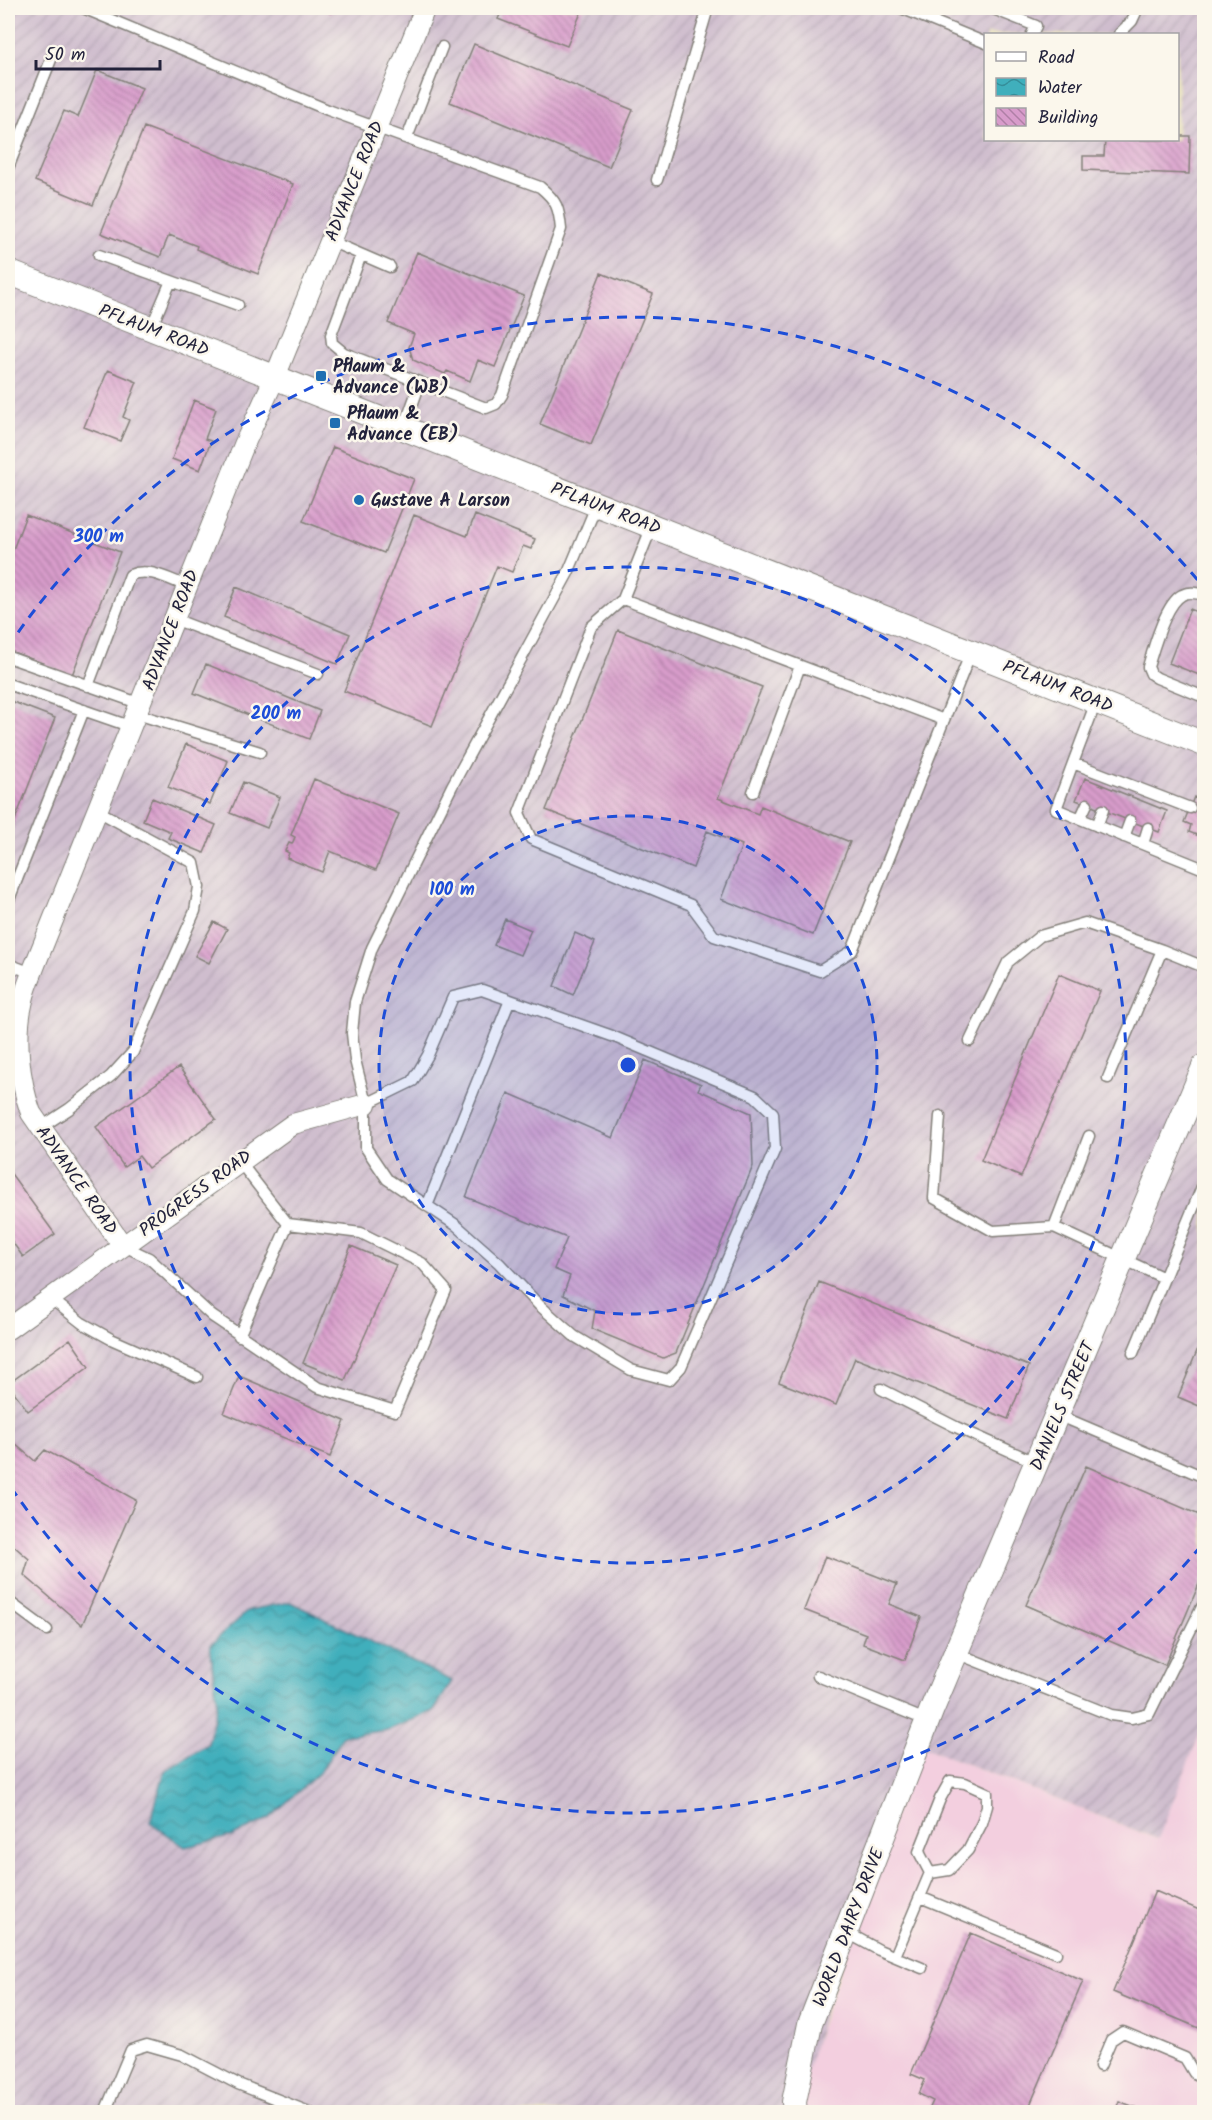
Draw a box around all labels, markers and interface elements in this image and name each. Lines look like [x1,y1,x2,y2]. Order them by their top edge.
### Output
scale bar [36,33,160,71]
legend [984,33,1179,141]
text: 50 m [45,41,85,70]
text: Road [1038,44,1075,73]
text: Water [1038,74,1083,103]
text: Building [1038,104,1098,133]
street label: ADVANCE ROAD [318,116,393,246]
street label: PFLAUM ROAD [94,297,213,366]
place label: Pflaum & Advance (WB) [333,353,449,403]
marker: Pflaum & Advance (WB) [314,369,328,383]
place label: Pflaum & Advance (EB) [347,400,459,450]
marker: Pflaum & Advance (EB) [328,416,342,430]
street label: PFLAUM ROAD [546,475,665,544]
place label: Gustave A Larson [371,487,510,516]
marker: Gustave A Larson [352,493,366,507]
text: 300 m [73,523,124,552]
street label: ADVANCE ROAD [135,565,208,695]
street label: PFLAUM ROAD [998,653,1117,722]
text: 200 m [251,700,302,729]
text: 100 m [429,876,475,905]
centre of rings [618,1055,638,1075]
street label: ADVANCE ROAD [27,1120,125,1242]
street label: PROGRESS ROAD [133,1143,259,1245]
street label: DANIELS STREET [1023,1336,1104,1476]
street label: WORLD DAIRY DRIVE [806,1843,893,2011]

